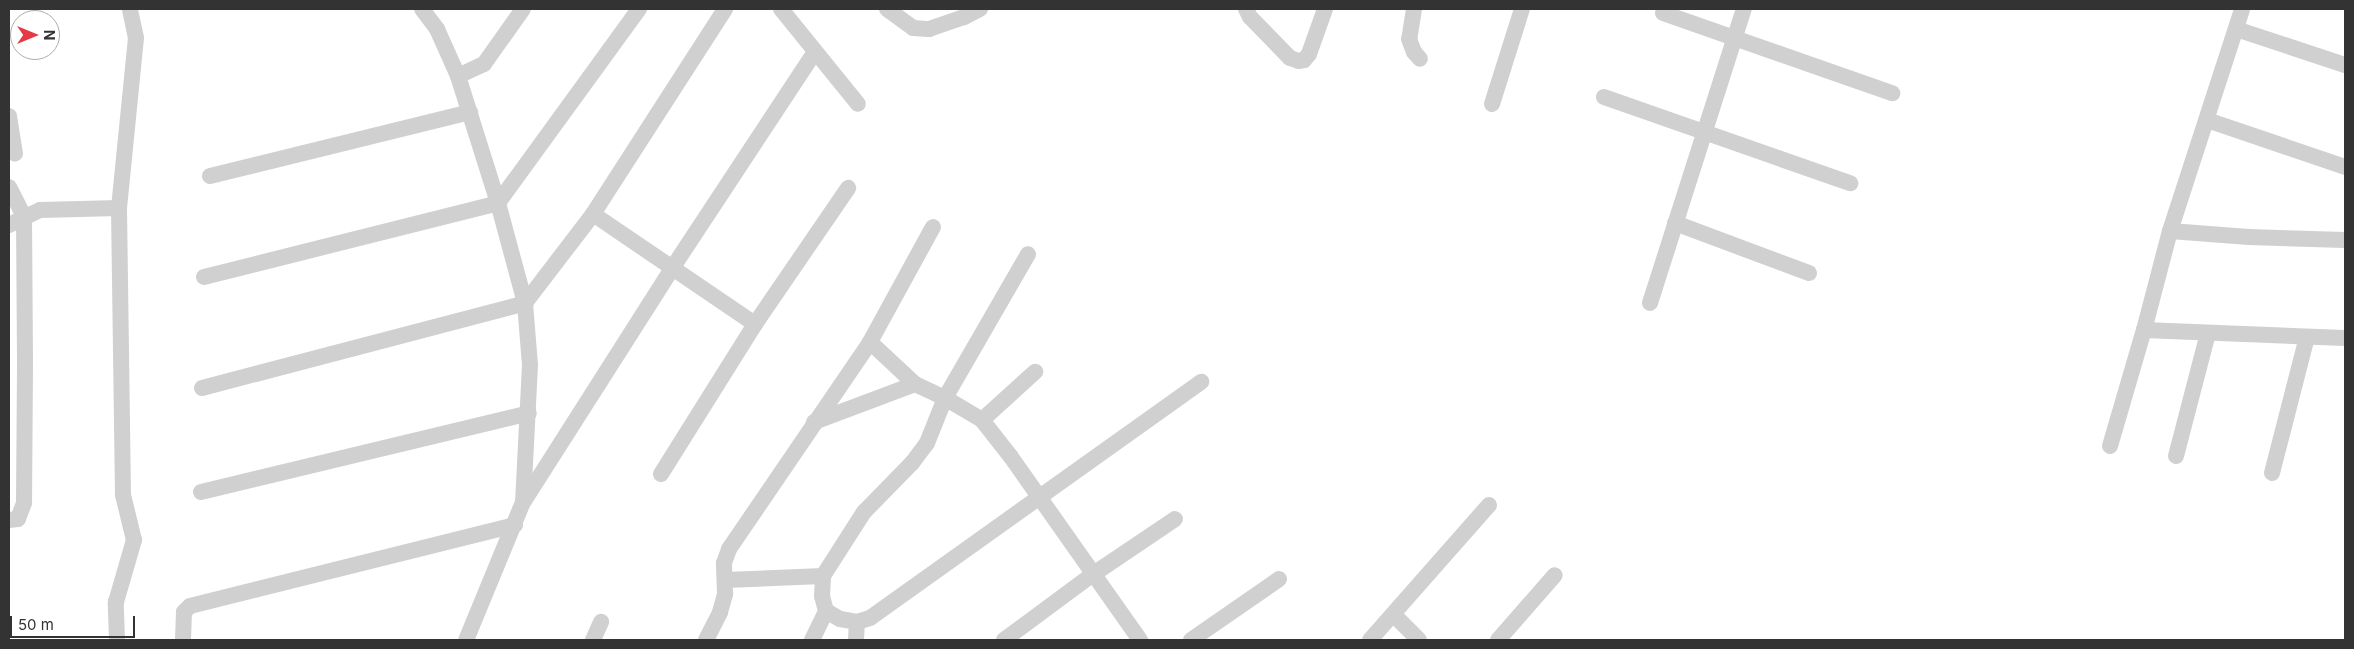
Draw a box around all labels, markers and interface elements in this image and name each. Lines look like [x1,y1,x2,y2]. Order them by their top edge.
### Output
north arrow [10,10,60,60]
text: N [41,30,58,40]
scale bar [12,606,138,638]
text: 50 m [18,615,54,634]

